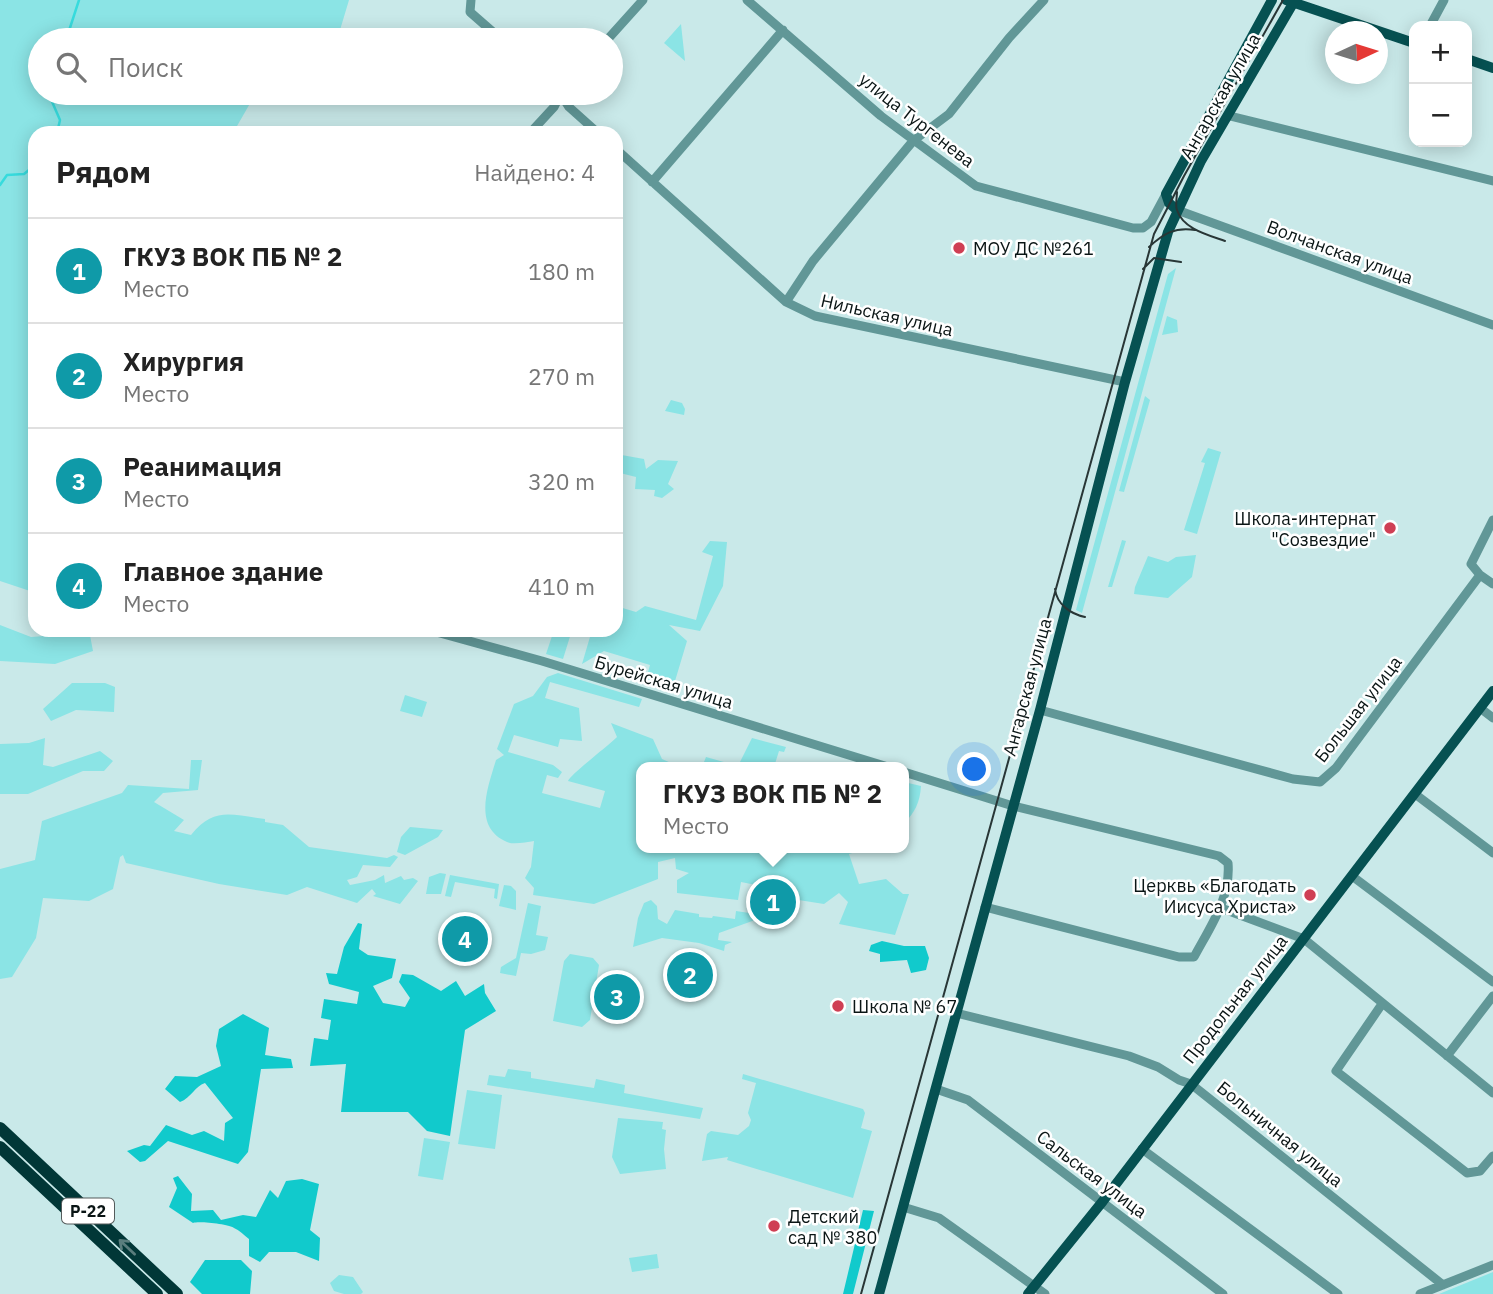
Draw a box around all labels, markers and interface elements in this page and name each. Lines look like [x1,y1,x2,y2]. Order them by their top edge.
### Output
north arrow [1325,21,1388,84]
map controls [1409,21,1472,147]
button: + [1409,21,1472,84]
search box [28,28,623,105]
street label: Ангарская улица [1175,28,1266,163]
icon: search [52,48,90,86]
text: Поиск [108,50,183,84]
street label: улица Тургенева [855,68,980,173]
button: − [1409,84,1472,147]
text: Рядом [56,152,151,191]
text: Найдено: 4 [474,157,595,187]
street label: Волчанская улица [1264,215,1417,289]
place label: МОУ ДС №261 [973,237,1094,260]
text: ГКУЗ ВОК ПБ № 2 [123,239,342,273]
marker: МОУ ДС №261 [951,240,967,256]
text: 1 [72,256,86,286]
text: 180 m [528,256,595,286]
text: Место [123,273,189,303]
street label: Нильская улица [819,289,956,341]
text: Хирургия [123,344,244,378]
text: 2 [72,361,86,391]
text: 270 m [528,361,595,391]
text: Место [123,378,189,408]
text: Реанимация [123,449,282,483]
text: 3 [72,466,86,496]
text: 320 m [528,466,595,496]
text: Место [123,483,189,513]
place label: Школа-интернат "Созвездие" [1234,507,1376,551]
marker: Школа-интернат "Созвездие" [1382,520,1398,536]
text: Главное здание [123,554,323,588]
text: 4 [72,571,86,601]
text: 410 m [528,571,595,601]
text: Место [123,588,189,618]
street label: Ангарская улица [998,615,1057,758]
street label: Бурейская улица [592,650,736,714]
street label: Большая улица [1309,651,1407,767]
your location [957,752,991,786]
popup [636,762,909,853]
text: ГКУЗ ВОК ПБ № 2 [663,776,882,810]
text: Место [663,810,729,840]
place label: Церквь «Благодать Иисуса Христа» [1133,874,1296,918]
pin: 1 [750,876,796,928]
marker: Церквь «Благодать Иисуса Христа» [1302,887,1318,903]
pin: 4 [442,913,488,965]
street label: Продольная улица [1178,930,1293,1068]
pin: 2 [667,949,713,1001]
pin: 3 [594,971,640,1023]
place label: Школа № 67 [852,995,957,1018]
marker: Школа № 67 [830,998,846,1014]
street label: Больничная улица [1212,1076,1348,1192]
street label: Сальская улица [1032,1125,1152,1223]
road number: Р-22 [62,1198,114,1224]
place label: Детский сад № 380 [788,1205,877,1249]
marker: Детский сад № 380 [766,1218,782,1234]
one-way arrow [119,1239,136,1256]

